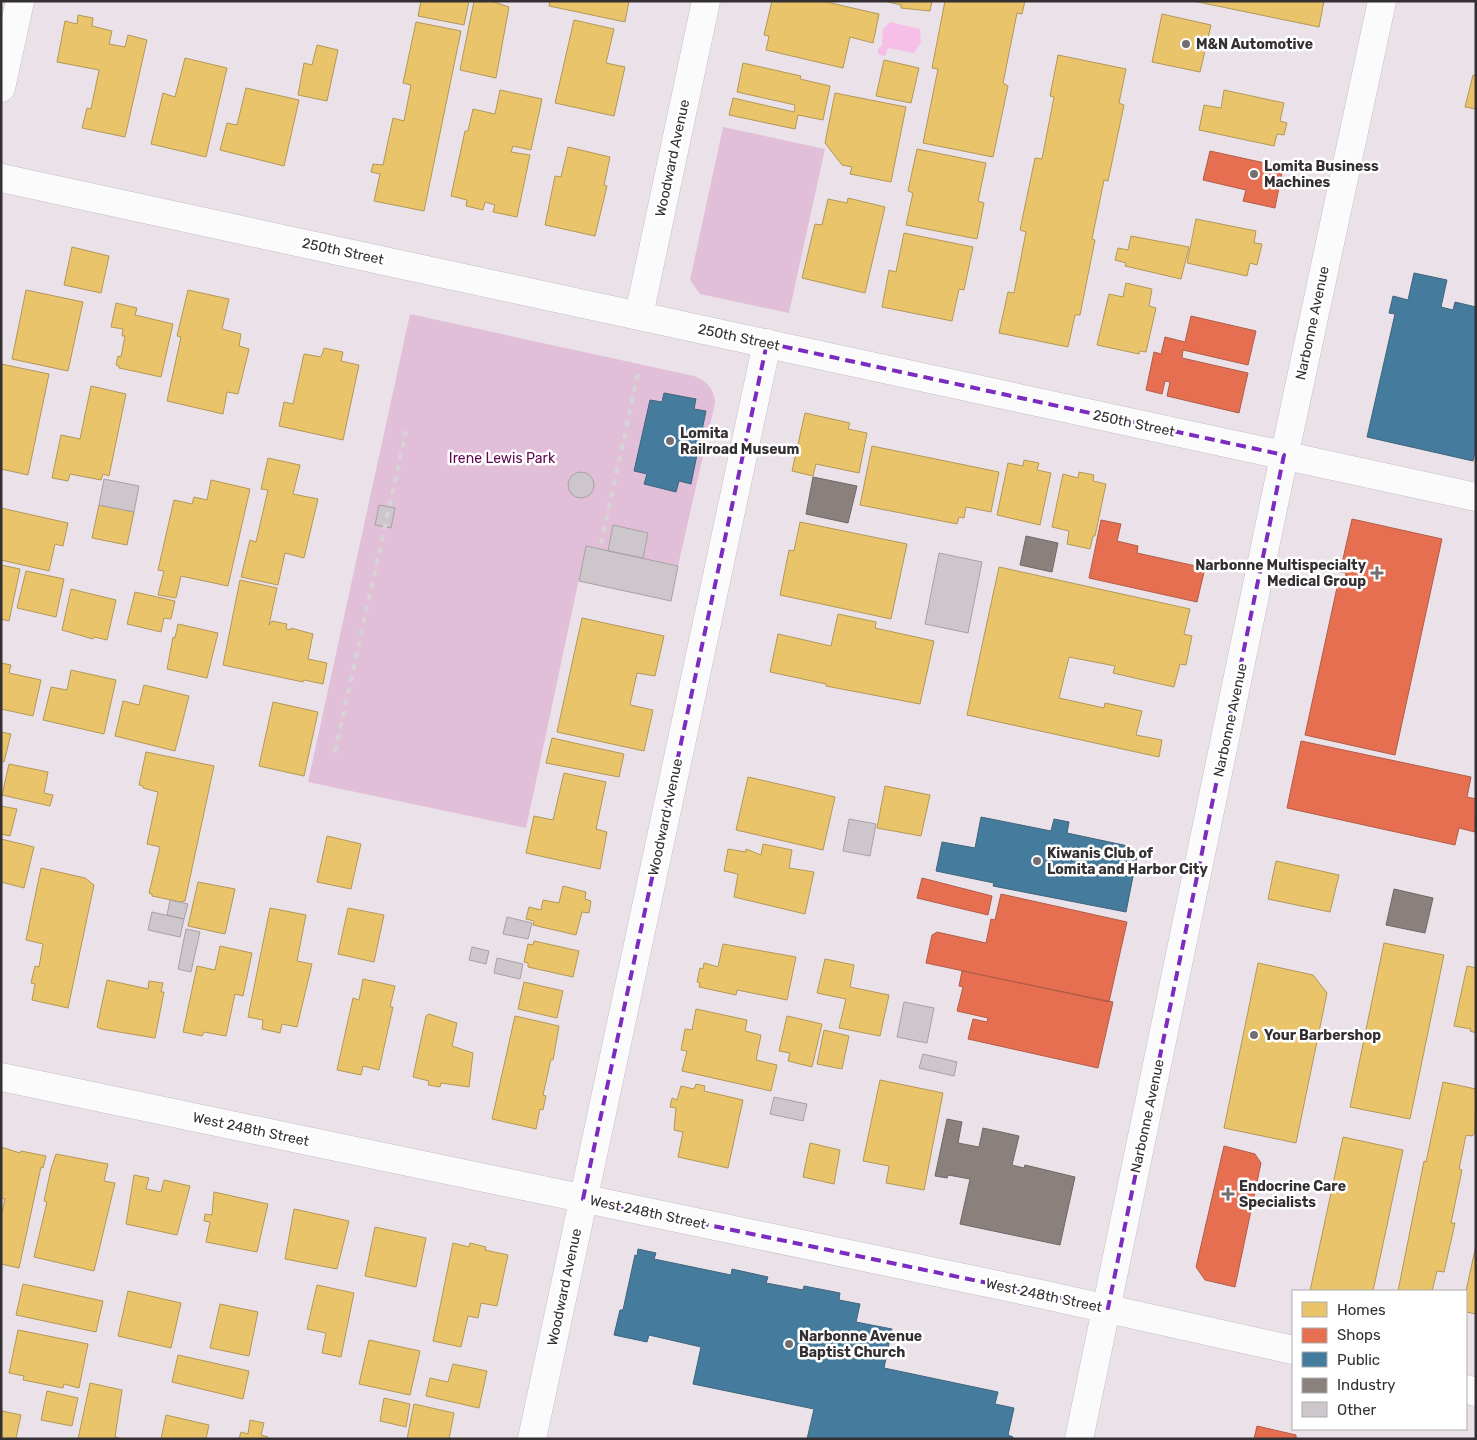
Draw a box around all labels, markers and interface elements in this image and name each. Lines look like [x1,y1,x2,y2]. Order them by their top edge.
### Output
place label: M&N Automotive [1196,36,1313,53]
marker: M&N Automotive [1180,38,1192,50]
street label: Woodward Avenue [652,98,693,218]
place label: Lomita Business Machines [1264,158,1379,191]
marker: Lomita Business Machines [1248,168,1260,180]
street label: 250th Street [300,235,386,269]
street label: Narbonne Avenue [1292,264,1333,382]
street label: 250th Street [696,321,782,355]
street label: 250th Street [1091,407,1177,441]
place label: Lomita Railroad Museum [680,425,799,458]
marker: Lomita Railroad Museum [664,435,676,447]
park label: Irene Lewis Park [449,450,556,467]
place label: Narbonne Multispecialty Medical Group [1195,557,1367,590]
marker: Narbonne Multispecialty Medical Group [1370,566,1384,580]
street label: Narbonne Avenue [1210,661,1251,779]
street label: Woodward Avenue [645,757,686,877]
place label: Kiwanis Club of Lomita and Harbor City [1047,845,1208,878]
marker: Kiwanis Club of Lomita and Harbor City [1031,855,1043,867]
place label: Your Barbershop [1264,1027,1381,1044]
marker: Your Barbershop [1248,1029,1260,1041]
street label: Narbonne Avenue [1127,1057,1168,1175]
street label: West 248th Street [191,1109,311,1150]
place label: Endocrine Care Specialists [1239,1178,1346,1211]
marker: Endocrine Care Specialists [1221,1187,1235,1201]
street label: West 248th Street [588,1192,708,1233]
street label: Woodward Avenue [544,1227,585,1347]
street label: West 248th Street [984,1275,1104,1316]
legend [1292,1290,1467,1430]
text: Homes [1337,1301,1386,1319]
text: Shops [1337,1326,1381,1344]
place label: Narbonne Avenue Baptist Church [799,1328,922,1361]
marker: Narbonne Avenue Baptist Church [783,1338,795,1350]
text: Public [1337,1351,1380,1369]
text: Industry [1337,1376,1396,1394]
text: Other [1337,1401,1377,1419]

